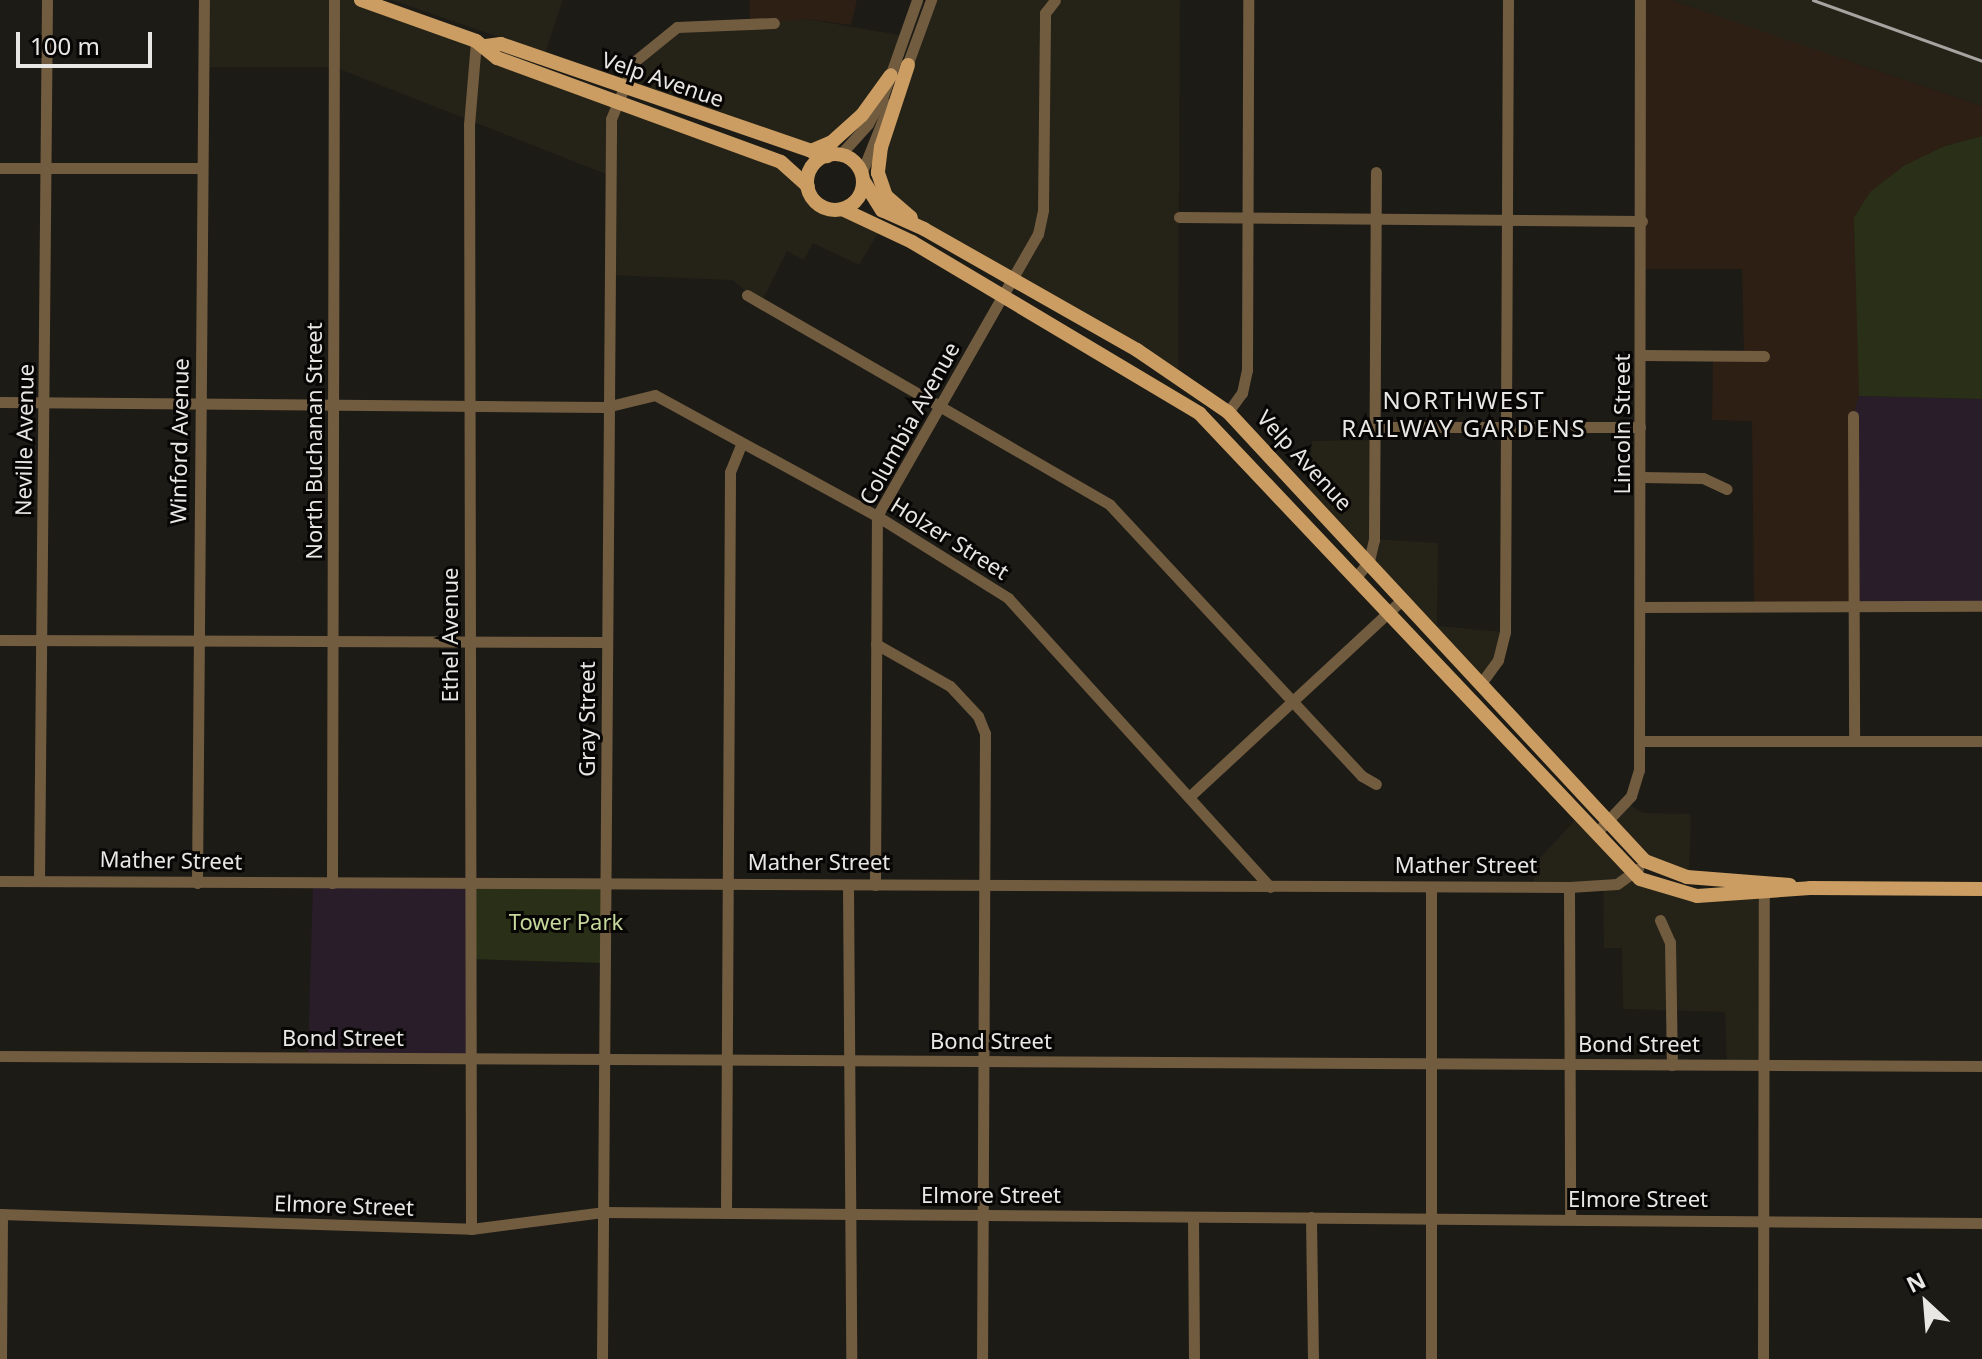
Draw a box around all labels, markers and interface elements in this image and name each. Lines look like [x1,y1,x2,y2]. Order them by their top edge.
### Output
scale bar [20,16,156,66]
text: 100 m [30,29,100,62]
street label: Velp Avenue [599,46,727,112]
street label: North Buchanan Street [301,322,327,560]
street label: Columbia Avenue [853,337,965,509]
street label: Lincoln Street [1609,353,1635,495]
street label: Winford Avenue [164,358,194,524]
street label: Neville Avenue [9,364,39,516]
district label: NORTHWEST RAILWAY GARDENS [1341,386,1587,442]
street label: Velp Avenue [1252,404,1358,516]
street label: Holzer Street [886,491,1014,585]
street label: Ethel Avenue [437,568,463,702]
street label: Gray Street [574,661,600,777]
street label: Mather Street [100,846,242,874]
street label: Mather Street [748,849,890,875]
street label: Mather Street [1395,852,1537,878]
park label: Tower Park [509,909,623,935]
street label: Bond Street [282,1025,404,1051]
street label: Bond Street [930,1028,1052,1054]
street label: Bond Street [1578,1031,1700,1057]
street label: Elmore Street [921,1182,1061,1208]
street label: Elmore Street [1568,1186,1708,1212]
street label: Elmore Street [274,1189,414,1221]
north arrow [1886,1263,1966,1343]
text: N [1901,1264,1930,1299]

